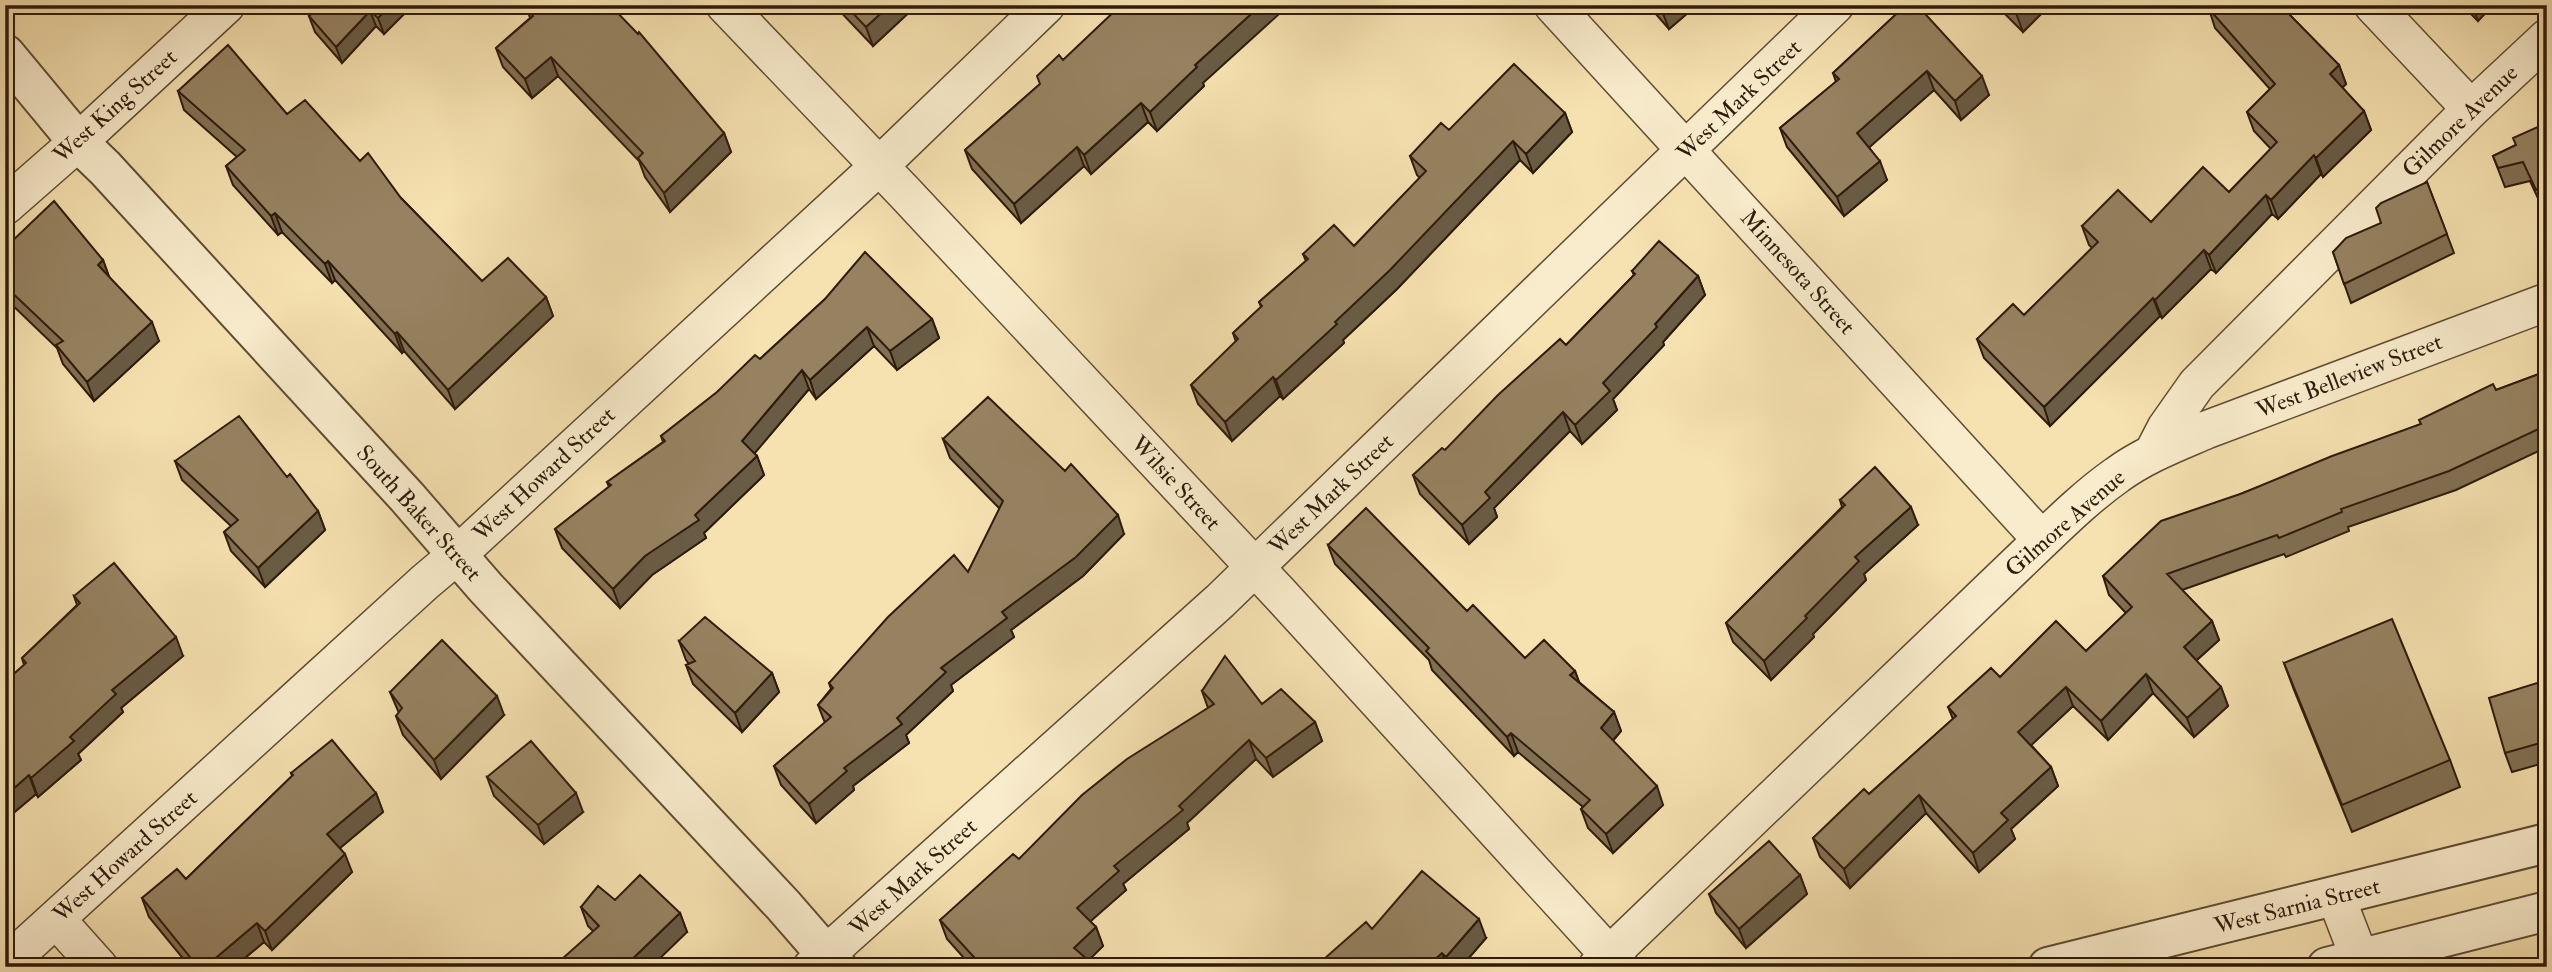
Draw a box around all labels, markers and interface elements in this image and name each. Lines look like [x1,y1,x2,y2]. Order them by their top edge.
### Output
street label: West Mark Street [1670,33,1808,168]
street label: West King Street [46,43,183,170]
street label: Gilmore Avenue [2396,58,2524,183]
street label: Minnesota Street [1734,204,1862,340]
street label: West Belleview Street [2251,327,2446,425]
street label: West Howard Street [466,401,621,548]
street label: West Mark Street [1262,427,1400,562]
street label: Wilsie Street [1124,429,1227,536]
street label: South Baker Street [350,439,488,587]
street label: Gilmore Avenue [1999,463,2131,583]
street label: West Howard Street [46,784,203,929]
street label: West Mark Street [842,812,983,943]
street label: West Sarnia Street [2210,871,2383,941]

